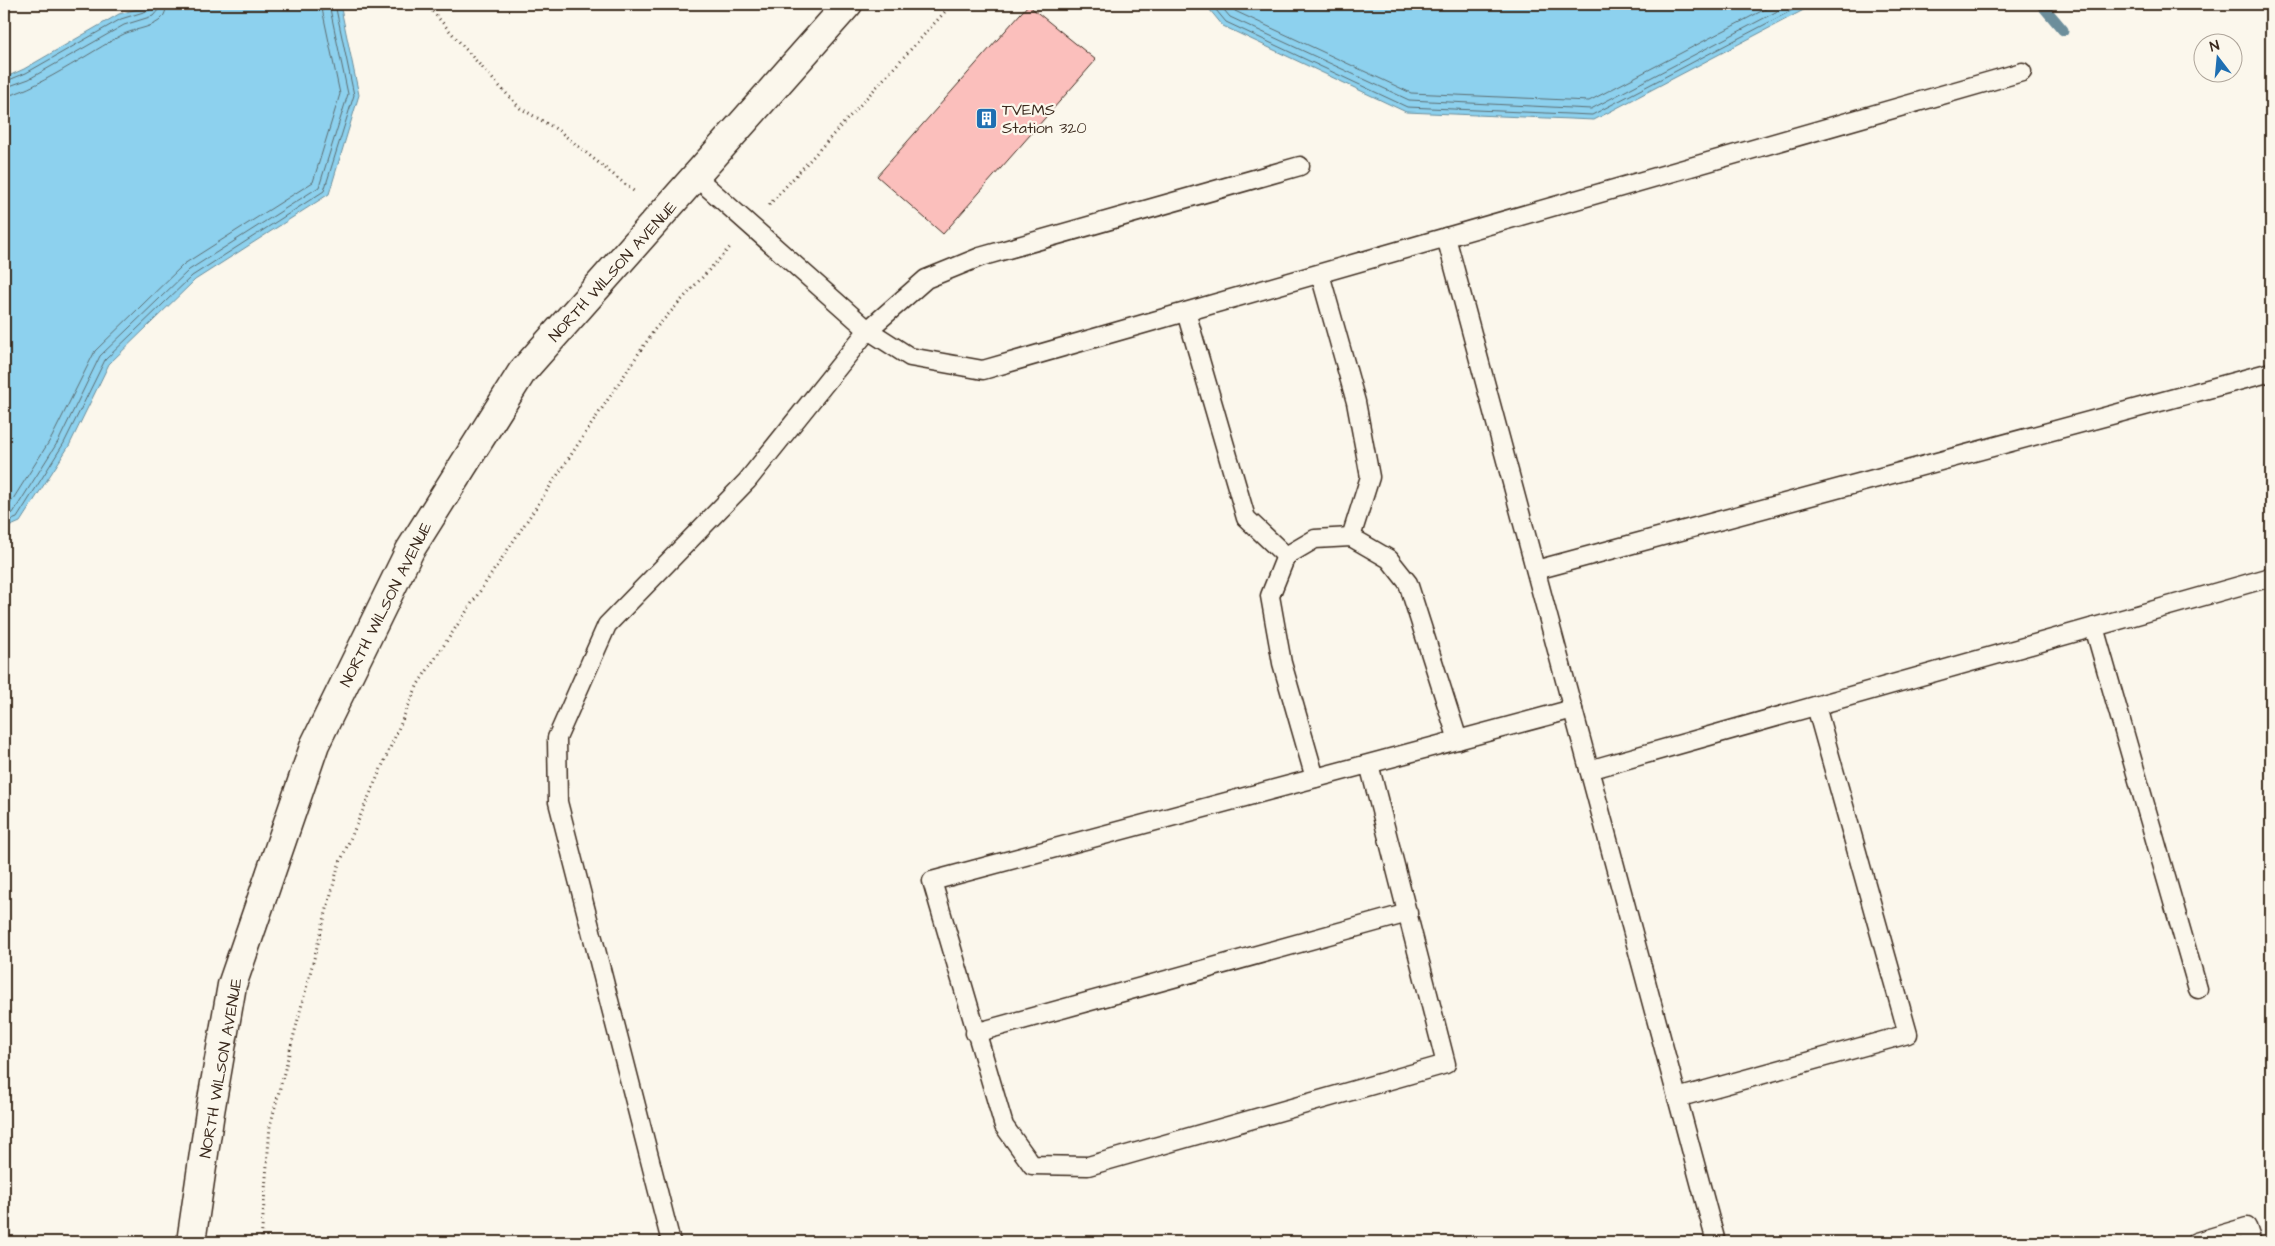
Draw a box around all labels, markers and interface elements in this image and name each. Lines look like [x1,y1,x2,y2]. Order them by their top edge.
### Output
north arrow [2192,32,2242,82]
text: N [2208,36,2222,57]
place label: TVEMS Station 320 [1002,99,1087,139]
building icon: TVEMS Station 320 [974,106,998,130]
street label: NORTH WILSON AVENUE [544,196,682,347]
street label: NORTH WILSON AVENUE [335,518,437,691]
street label: NORTH WILSON AVENUE [194,976,248,1160]

